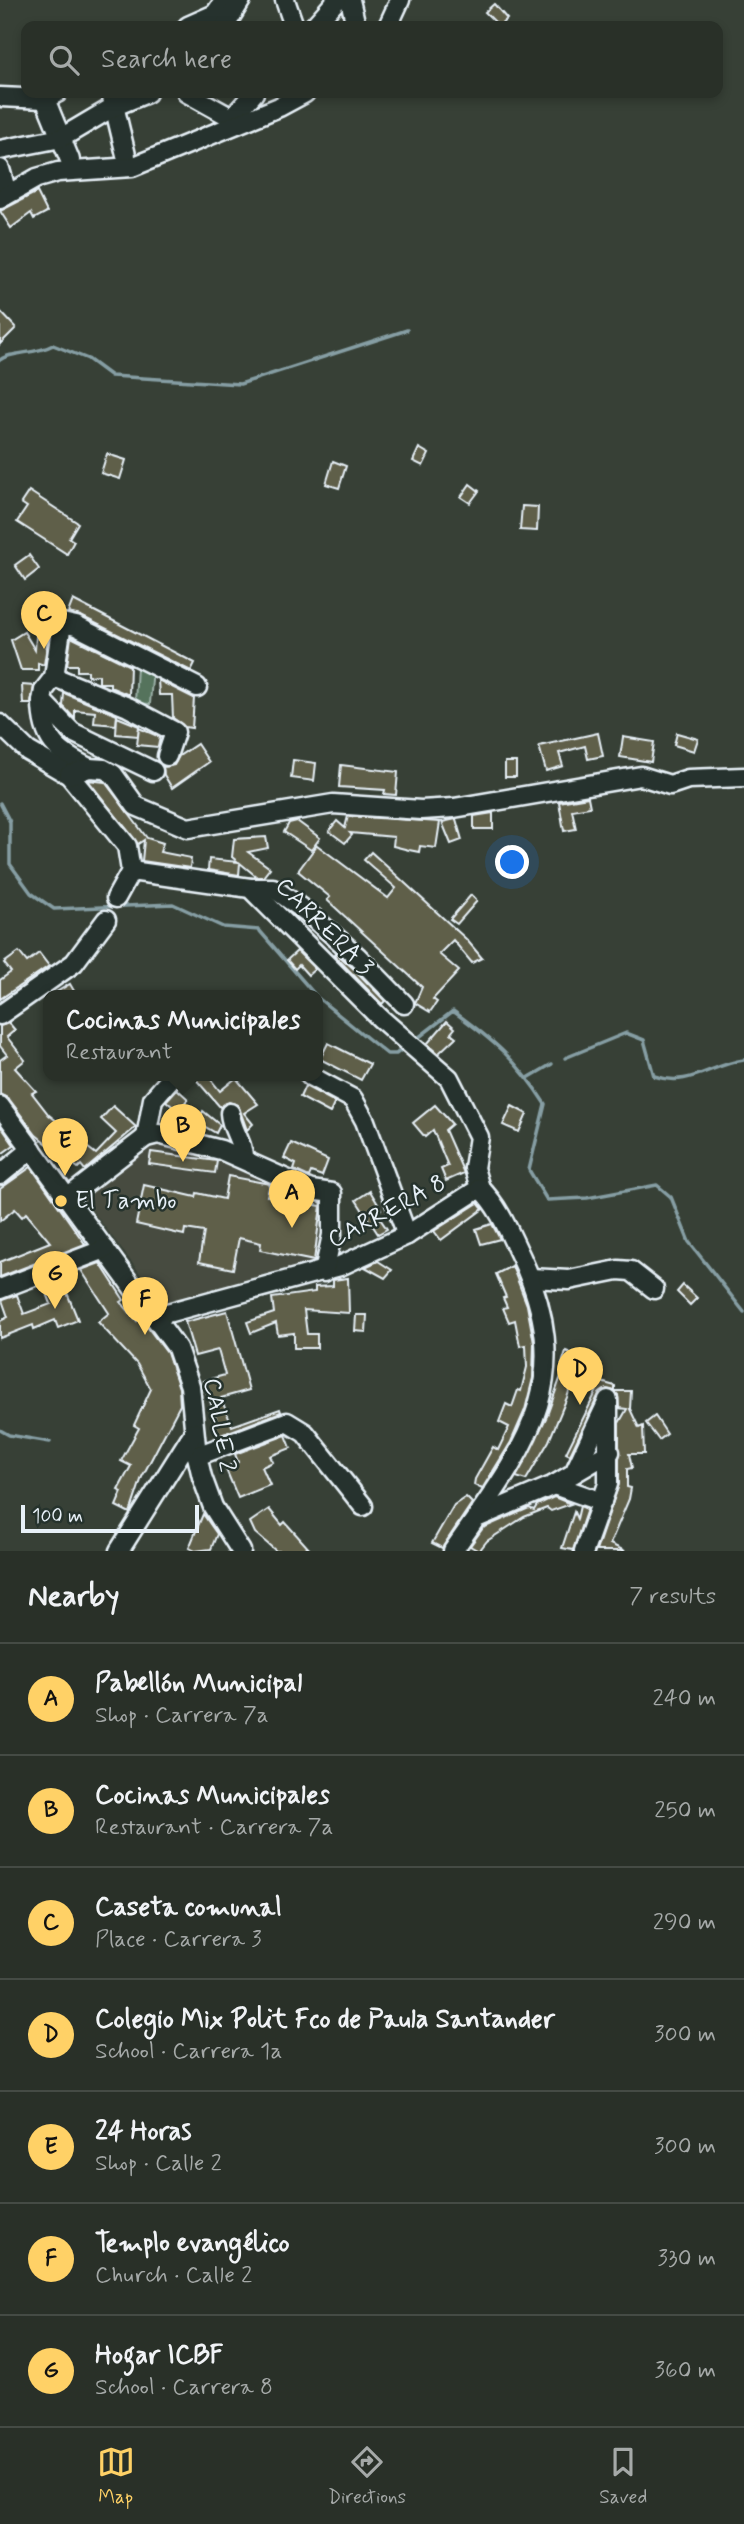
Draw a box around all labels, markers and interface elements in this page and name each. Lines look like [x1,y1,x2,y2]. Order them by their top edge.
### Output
search box [21,21,723,98]
icon: search [45,41,83,79]
text: Search here [101,43,232,77]
pin: C [21,591,67,649]
your location [495,845,529,879]
street label: CARRERA 3 [268,871,380,983]
popup [43,990,323,1081]
text: Cocinas Municipales [66,1004,300,1038]
text: Restaurant [66,1038,173,1068]
pin: B [160,1104,206,1162]
pin: E [42,1118,88,1176]
street label: CARRERA 8 [323,1168,451,1256]
pin: A [269,1170,315,1228]
place label: El Tambo [75,1186,177,1217]
marker: El Tambo [53,1193,69,1209]
pin: G [32,1251,78,1309]
pin: F [122,1277,168,1335]
pin: D [557,1347,603,1405]
street label: CALLE 2 [195,1376,243,1475]
scale bar [21,1502,200,1534]
text: 100 m [32,1504,83,1529]
text: Nearby [28,1577,119,1616]
text: 7 results [629,1582,716,1612]
text: Pabellón Municipal [95,1667,302,1701]
text: A [43,1684,59,1714]
text: 240 m [652,1684,716,1714]
text: Shop · Carrera 7a [95,1701,269,1731]
text: Cocinas Municipales [95,1779,330,1813]
text: B [44,1796,58,1826]
text: 250 m [654,1796,716,1826]
text: Restaurant · Carrera 7a [95,1813,333,1843]
text: Caseta comunal [95,1891,282,1925]
text: C [43,1908,59,1938]
text: 290 m [653,1908,716,1938]
text: Place · Carrera 3 [95,1925,262,1955]
text: Colegio Mix Polit Fco de Paula Santander [95,2003,555,2037]
text: D [43,2020,59,2050]
text: 300 m [654,2020,716,2050]
text: School · Carrera 1a [95,2037,282,2067]
text: 24 Horas [95,2115,192,2149]
text: E [44,2132,58,2162]
text: 300 m [654,2132,716,2162]
text: Shop · Calle 2 [95,2149,222,2179]
text: Templo evangélico [95,2227,290,2261]
text: F [45,2244,57,2274]
text: 330 m [658,2244,716,2274]
text: Church · Calle 2 [95,2261,252,2291]
text: Hogar ICBF [95,2339,224,2373]
text: G [43,2356,59,2386]
text: 360 m [655,2356,716,2386]
text: School · Carrera 8 [95,2373,273,2403]
tab: Map [97,2443,135,2510]
tab: Directions [328,2443,406,2510]
tab: Saved [599,2443,647,2510]

